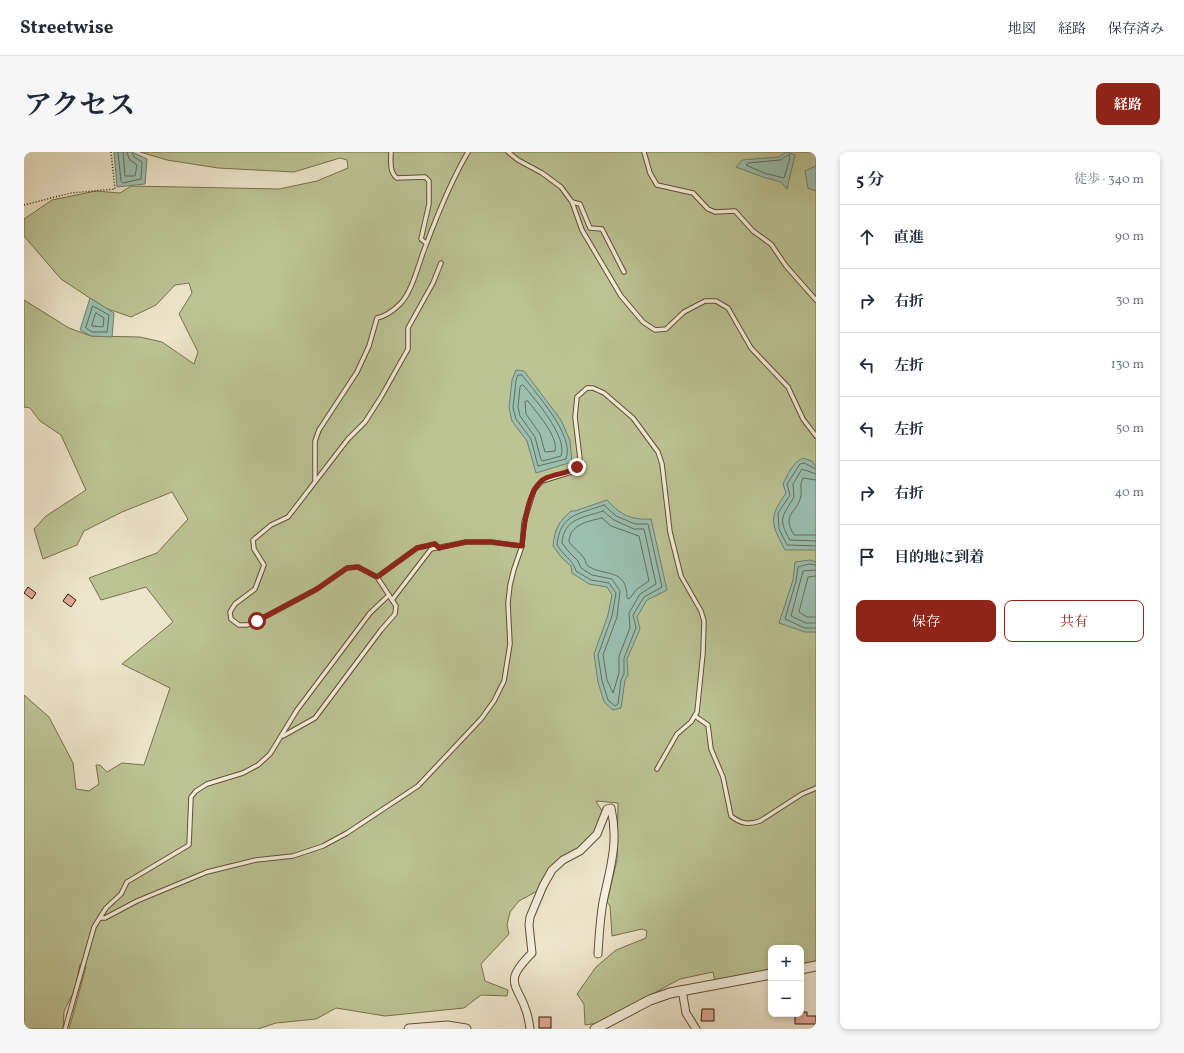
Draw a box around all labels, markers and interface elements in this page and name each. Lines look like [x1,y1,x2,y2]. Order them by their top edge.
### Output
text: Streetwise [20,15,113,41]
text: 地図 [1008,20,1036,39]
text: 経路 [1058,20,1086,39]
text: 保存済み [1108,20,1164,39]
button: 経路 [1096,83,1160,125]
text: アクセス [24,87,135,126]
text: 5 分 [856,169,885,192]
text: 徒歩 · 340 m [1074,171,1144,189]
icon: ahead [856,226,878,248]
text: 直進 [894,228,924,249]
text: 90 m [1115,228,1144,246]
icon: right [856,290,878,312]
text: 右折 [894,292,924,313]
text: 30 m [1116,292,1144,310]
icon: left [856,354,878,376]
text: 左折 [894,356,924,377]
text: 130 m [1111,356,1144,374]
icon: left [856,418,878,440]
text: 左折 [894,420,924,441]
text: 50 m [1116,420,1144,438]
route end [568,458,586,476]
icon: right [856,482,878,504]
text: 右折 [894,484,924,505]
text: 40 m [1115,484,1144,502]
icon: arrive [856,546,878,568]
text: 目的地に到着 [894,548,984,569]
button: 保存 [856,600,996,642]
button: 共有 [1004,600,1144,642]
route start [248,612,266,630]
map controls [768,945,804,1017]
button: + [768,945,804,981]
button: − [768,981,804,1017]

